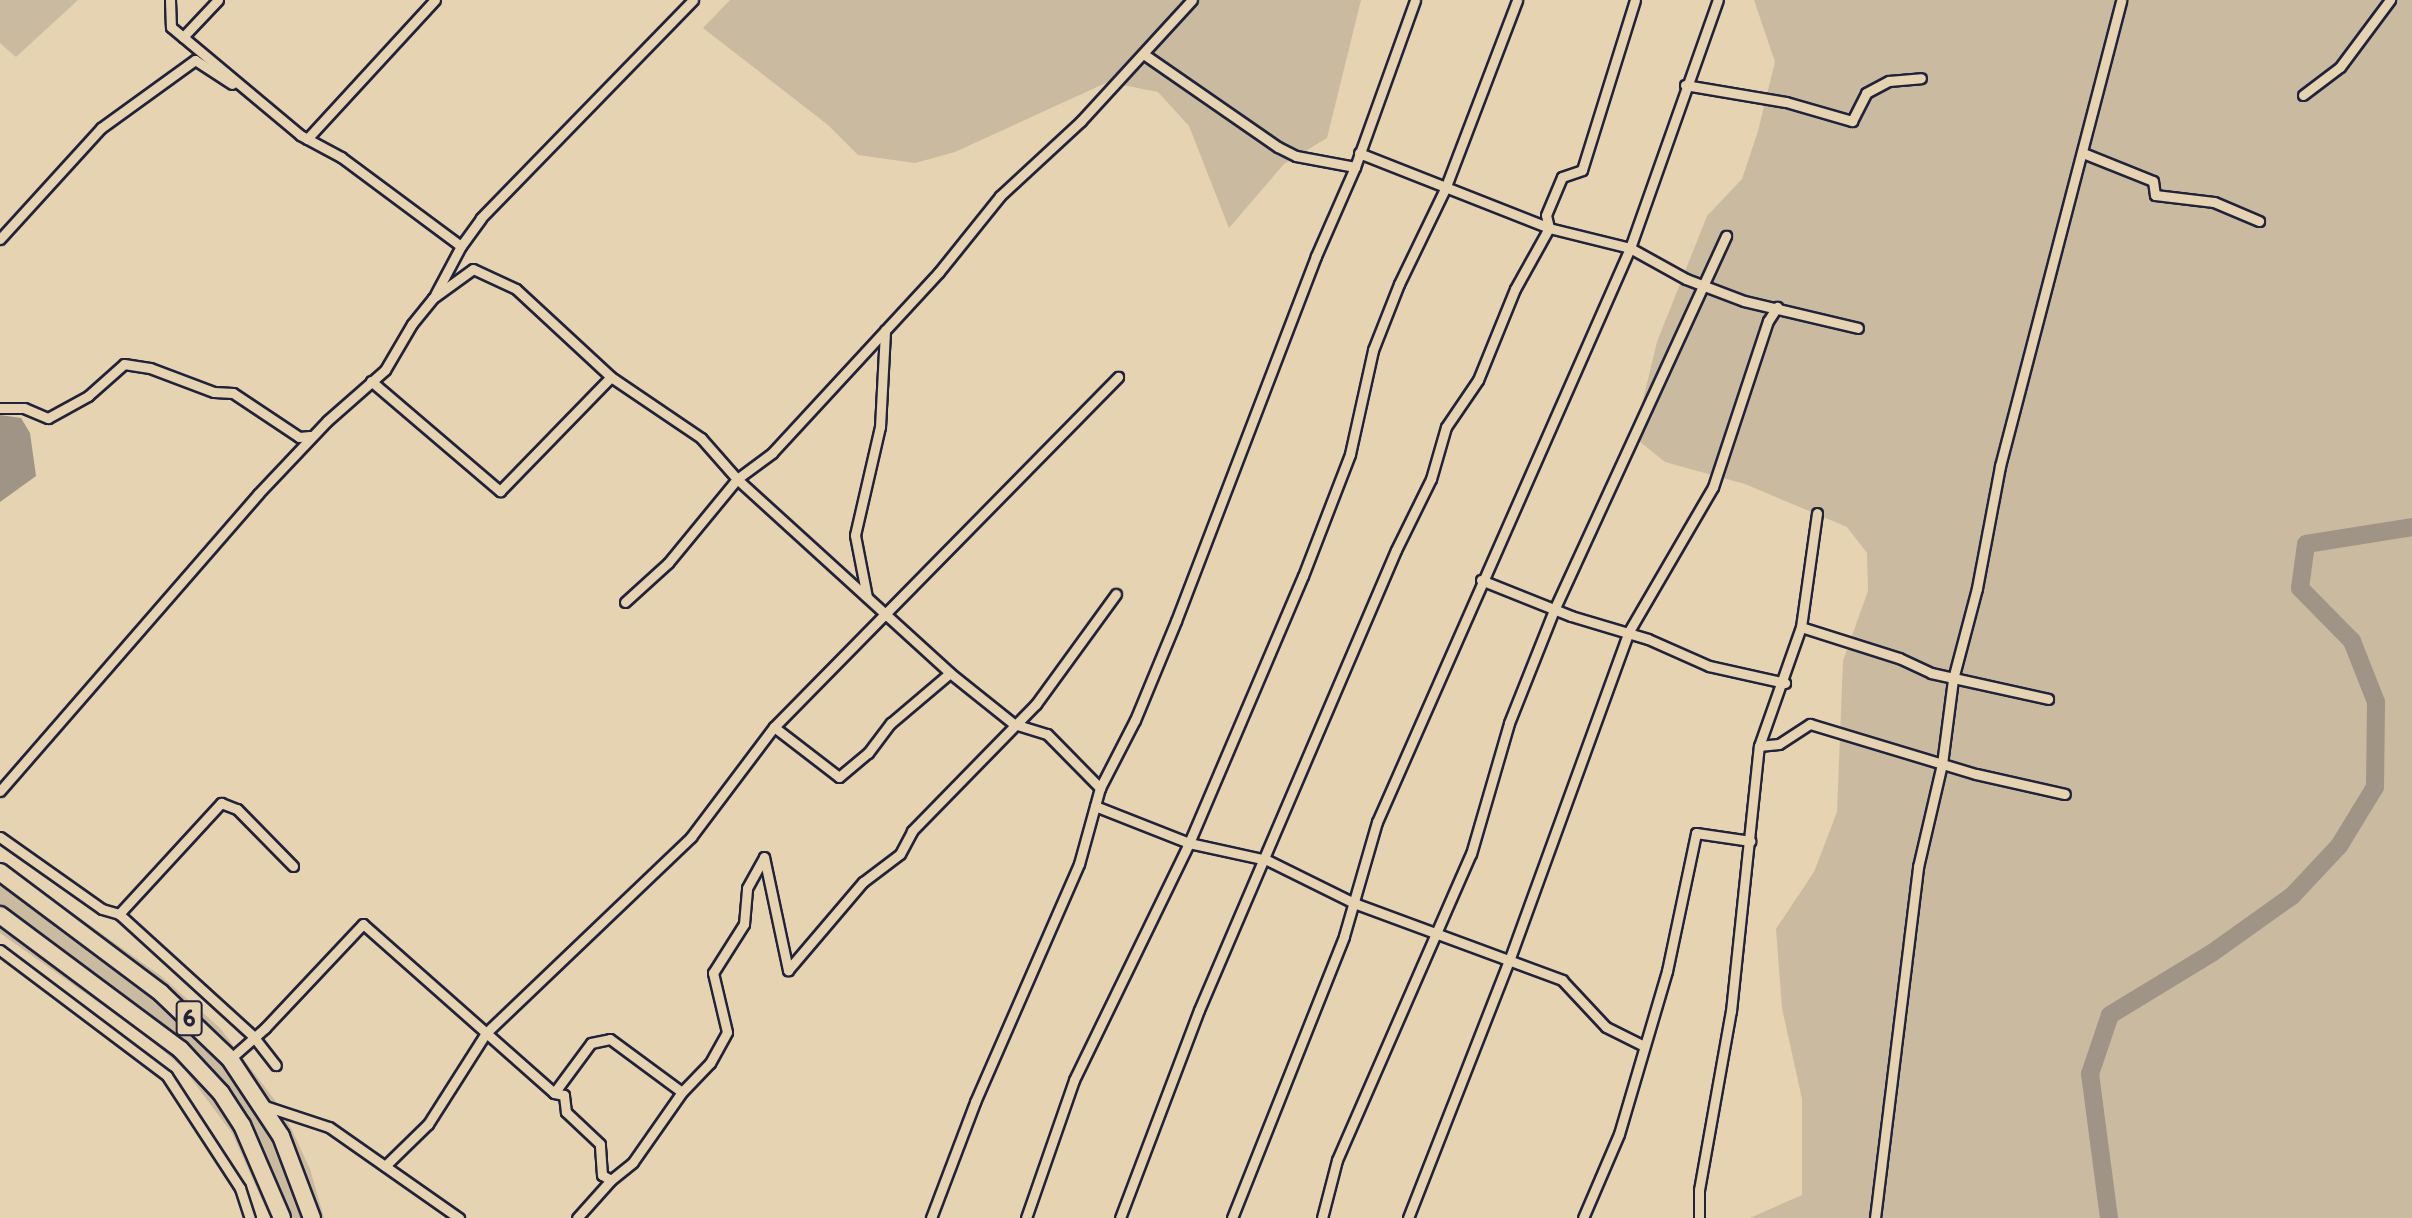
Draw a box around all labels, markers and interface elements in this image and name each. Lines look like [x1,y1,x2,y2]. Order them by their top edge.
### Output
road number: 6 [175,998,203,1038]

